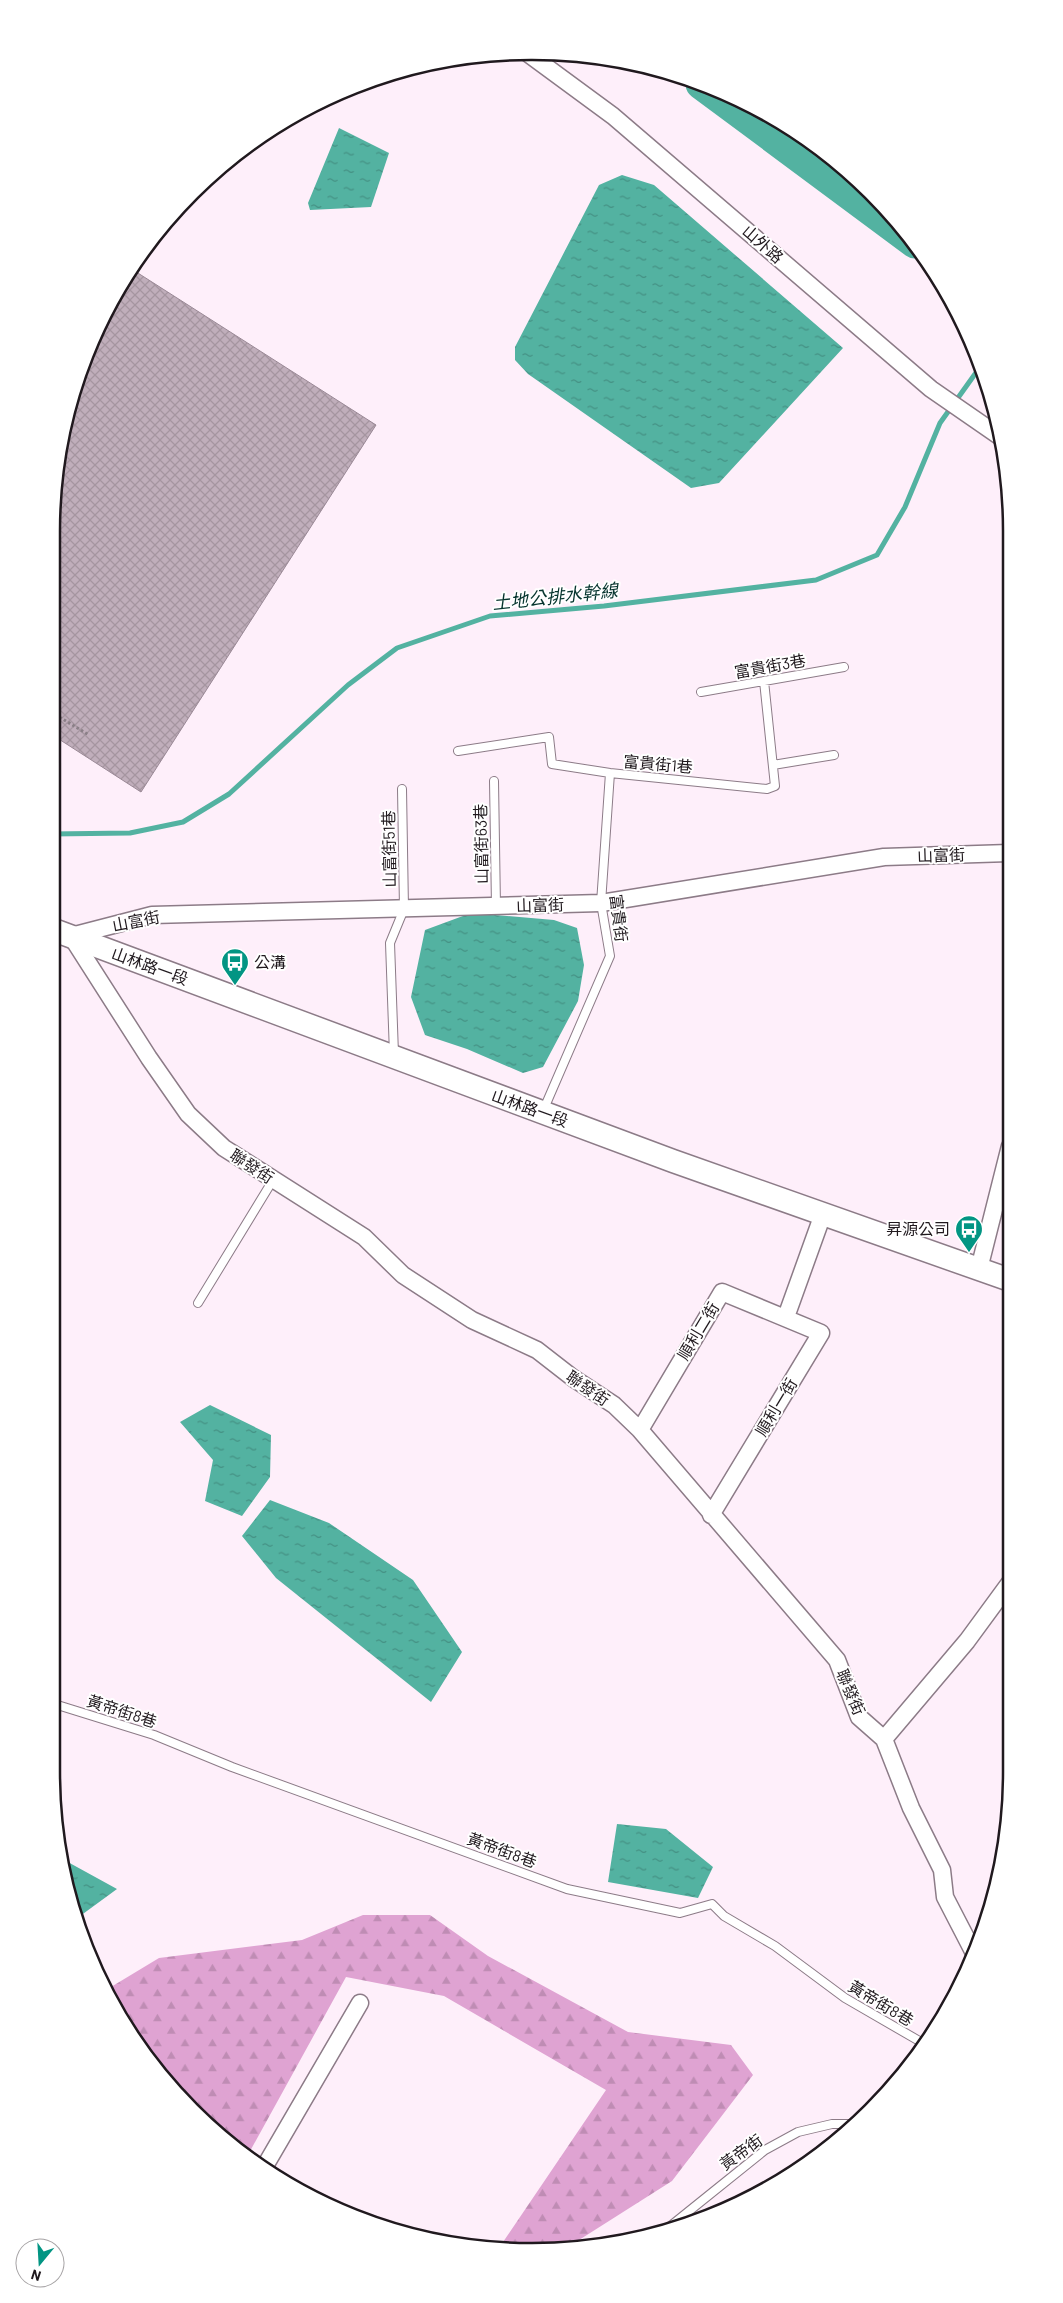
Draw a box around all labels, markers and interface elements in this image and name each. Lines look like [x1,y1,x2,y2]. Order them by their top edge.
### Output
street label: 山外路 [739,221,788,267]
water label: 土地公排水幹線 [491,578,621,614]
street label: 富貴街3巷 [733,650,807,681]
street label: 富貴街1巷 [623,751,694,776]
street label: 山富街63巷 [470,804,491,884]
street label: 山富街51巷 [378,810,399,888]
street label: 山富街 [917,844,965,865]
street label: 富貴街 [607,893,632,943]
street label: 山富街 [516,894,564,915]
street label: 山富街 [111,907,161,934]
street label: 山林路一段 [109,943,191,988]
bus stop icon: 公溝 [220,947,250,986]
place label: 公溝 [254,952,286,971]
street label: 山林路一段 [489,1085,571,1130]
street label: 聯發街 [227,1145,278,1187]
bus stop icon: 昇源公司 [954,1214,984,1253]
place label: 昇源公司 [886,1219,950,1238]
street label: 順利二街 [673,1298,722,1363]
street label: 聯發街 [563,1366,613,1409]
street label: 順利一街 [751,1374,800,1439]
street label: 聯發街 [833,1666,870,1718]
street label: 黃帝街8巷 [85,1690,159,1731]
street label: 黃帝街8巷 [465,1828,539,1871]
street label: 黃帝街8巷 [845,1976,917,2029]
street label: 黃帝街 [716,2130,766,2173]
north arrow [15,2238,65,2288]
text: N [29,2266,43,2285]

